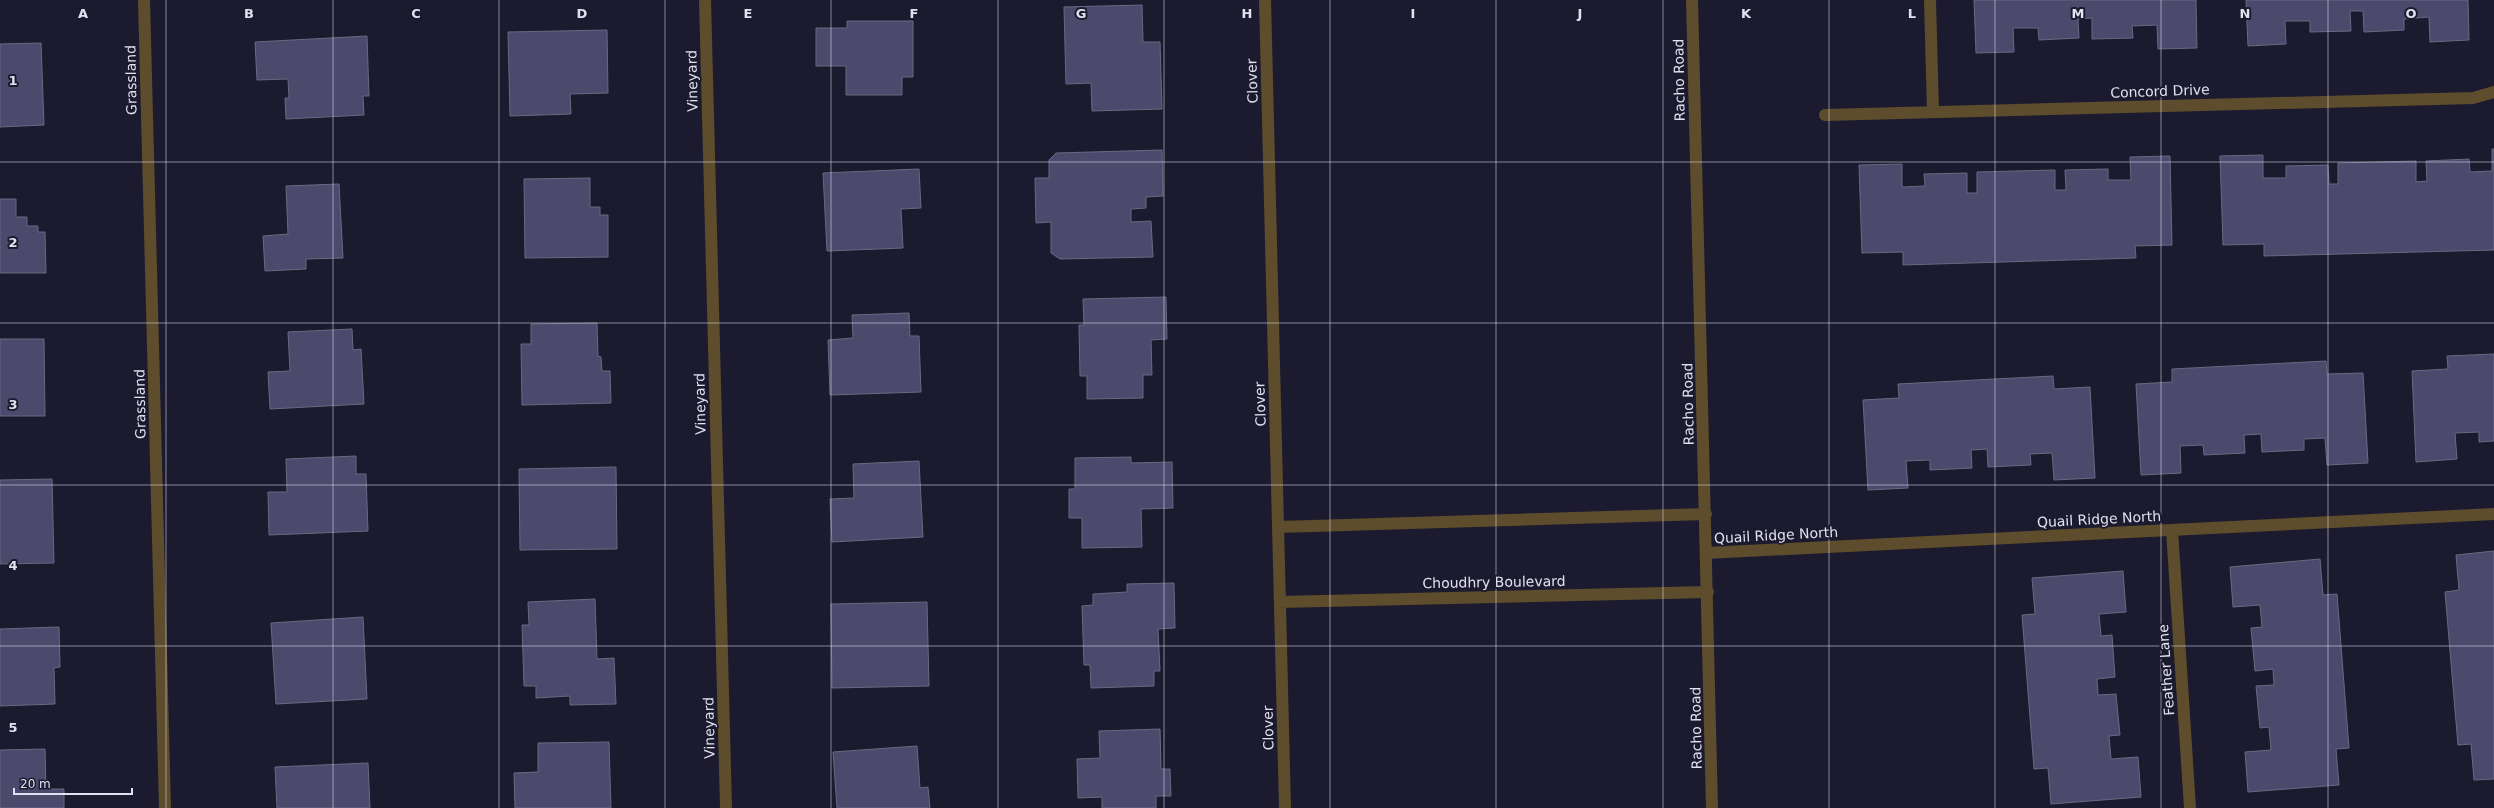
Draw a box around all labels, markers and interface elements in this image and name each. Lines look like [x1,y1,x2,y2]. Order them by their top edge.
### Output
text: A [78,6,88,21]
text: B [244,6,254,21]
text: C [411,6,421,21]
text: D [577,6,588,21]
text: E [744,6,752,21]
text: F [910,6,918,21]
text: G [1076,6,1086,21]
text: H [1242,6,1252,21]
text: I [1411,6,1415,21]
text: J [1577,6,1582,21]
text: K [1741,6,1752,21]
text: L [1908,6,1916,21]
text: M [2072,6,2084,21]
text: N [2240,6,2250,21]
text: O [2405,6,2417,21]
street label: Racho Road [1670,39,1688,121]
street label: Grassland [122,45,140,115]
street label: Vineyard [683,50,701,112]
street label: Clover [1243,58,1261,104]
text: 1 [8,73,18,88]
street label: Concord Drive [2110,81,2210,101]
text: 2 [8,235,18,250]
street label: Racho Road [1679,363,1697,445]
street label: Grassland [131,369,149,439]
street label: Vineyard [691,373,709,435]
street label: Clover [1251,381,1269,427]
text: 3 [8,397,18,412]
street label: Quail Ridge North [2037,508,2161,530]
street label: Quail Ridge North [1714,524,1838,546]
text: 4 [8,558,18,573]
street label: Choudhry Boulevard [1422,573,1566,591]
street label: Feather Lane [2155,624,2177,716]
street label: Racho Road [1687,687,1705,769]
street label: Vineyard [700,697,718,759]
street label: Clover [1260,705,1276,751]
text: 5 [8,720,18,735]
scale bar [14,770,132,796]
text: 20 m [20,777,51,791]

